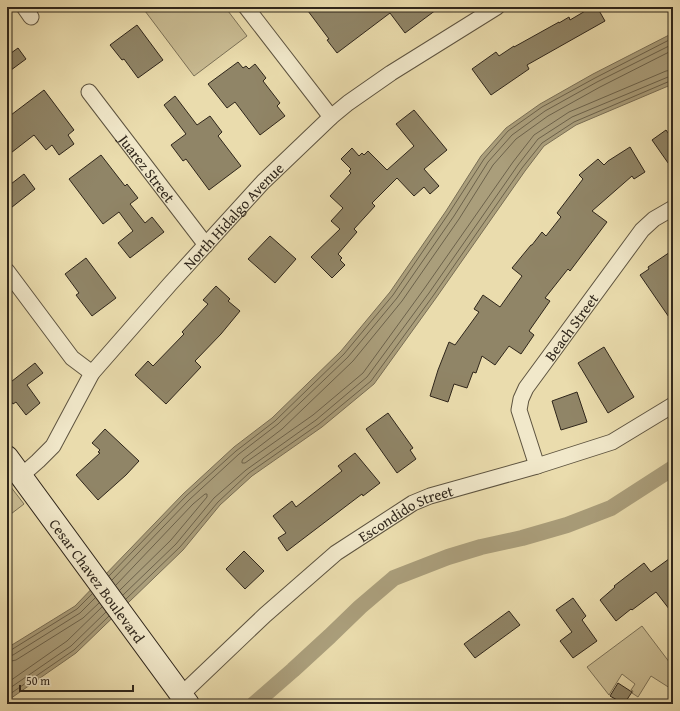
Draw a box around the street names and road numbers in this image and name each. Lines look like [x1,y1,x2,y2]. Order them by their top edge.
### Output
street label: Juarez Street [113,128,181,207]
street label: North Hidalgo Avenue [178,158,288,274]
street label: Beach Street [539,288,603,365]
street label: Escondido Street [354,479,456,547]
street label: Cesar Chavez Boulevard [45,514,150,647]

